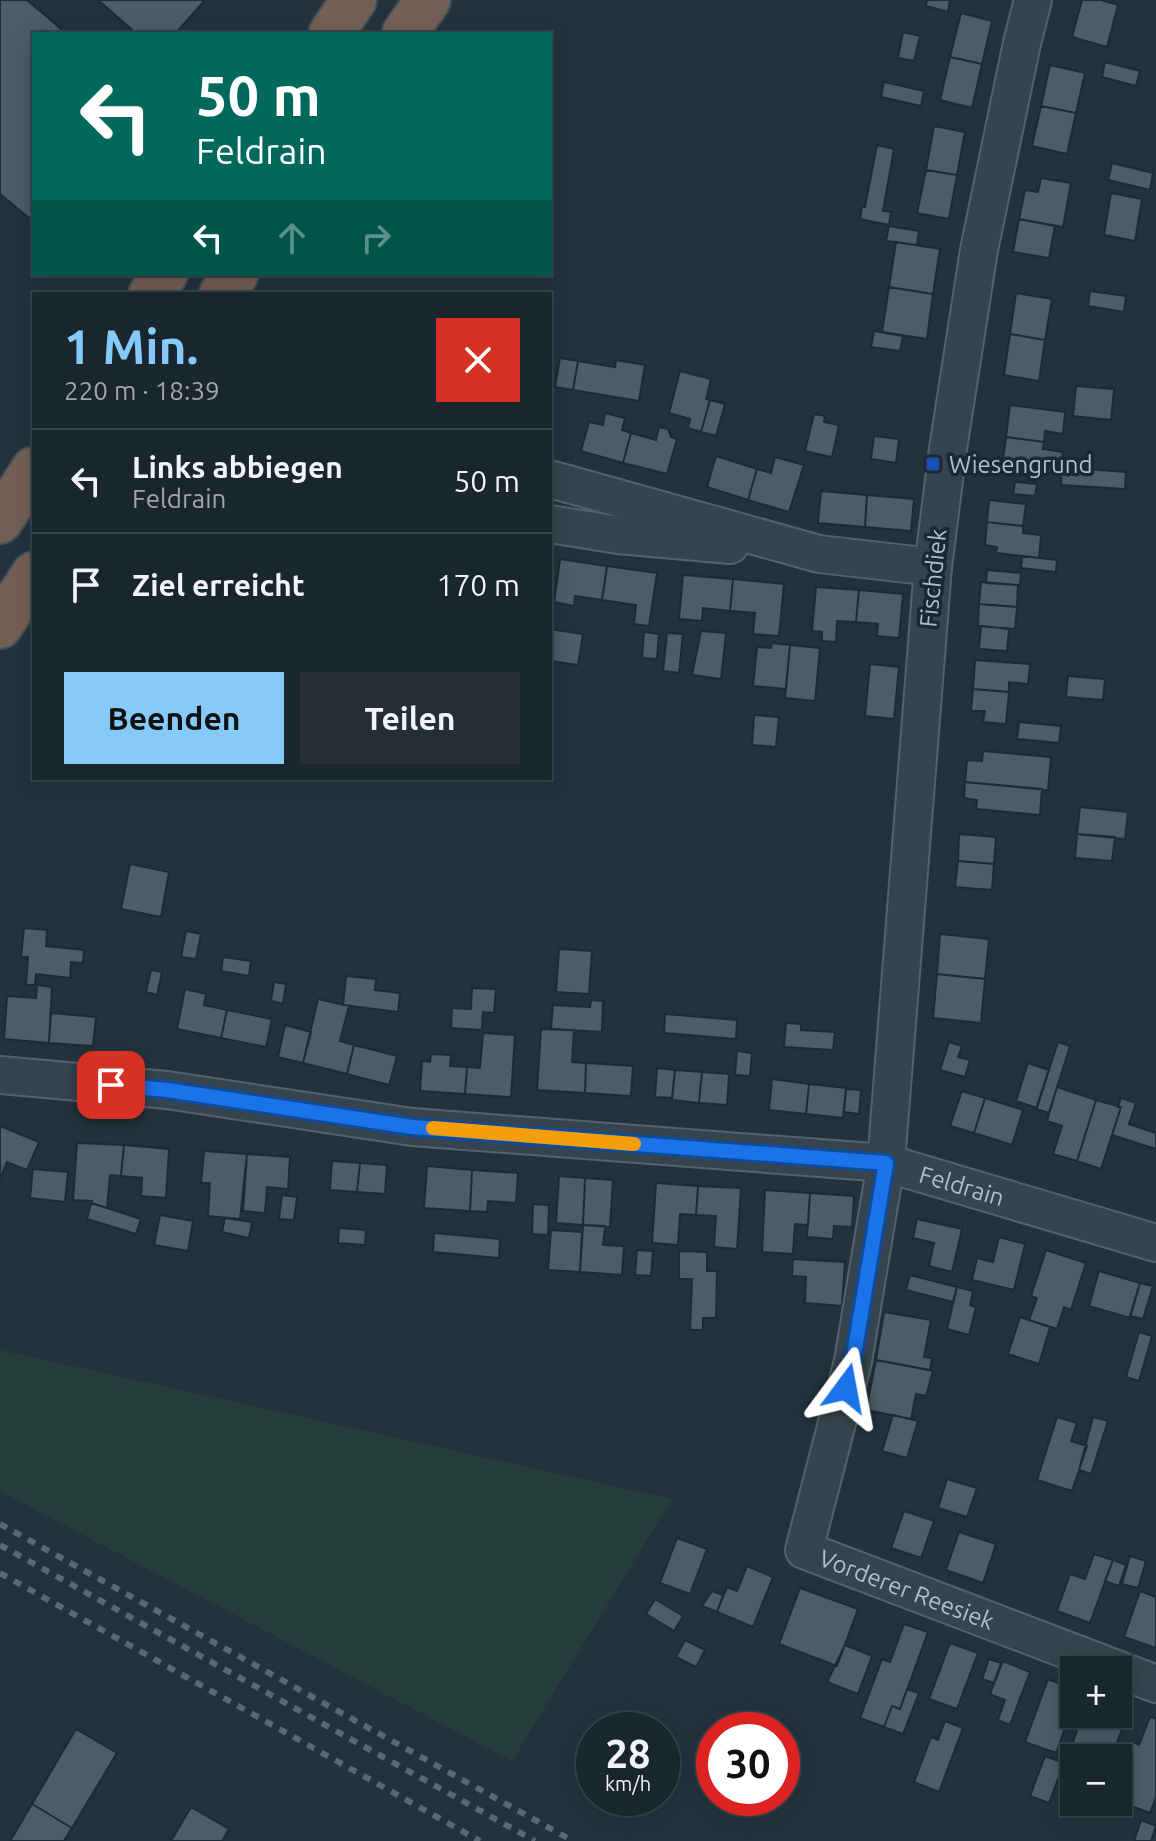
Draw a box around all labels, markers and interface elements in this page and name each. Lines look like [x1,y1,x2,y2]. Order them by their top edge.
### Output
icon: left [64,64,168,168]
text: 50 m [196,64,321,127]
text: Feldrain [196,130,327,171]
icon: left [186,216,230,260]
icon: ahead [270,216,314,260]
icon: right [354,216,398,260]
button: close [436,318,520,402]
text: 1 Min. [64,319,198,373]
text: 220 m · 18:39 [64,376,220,405]
text: Links abbiegen [132,450,343,484]
place label: Wiesengrund [949,451,1092,478]
marker: Wiesengrund [924,455,942,473]
icon: left [64,459,108,503]
text: 50 m [453,464,520,498]
text: Feldrain [132,484,226,513]
street label: Fischdiek [914,527,952,629]
icon: arrive [64,563,108,607]
text: Ziel erreicht [132,568,305,602]
text: 170 m [436,568,520,602]
button: Beenden [64,672,284,764]
button: Teilen [300,672,520,764]
pin [77,1051,145,1119]
icon: arrive [89,1063,133,1107]
street label: Feldrain [916,1160,1008,1211]
position arrow [804,1346,888,1430]
street label: Vorderer Reesiek [816,1544,998,1635]
map controls [1060,1656,1132,1816]
button: + [1060,1656,1132,1728]
speed limit sign: 30 [696,1712,800,1816]
text: 28 [605,1731,651,1776]
button: − [1060,1744,1132,1816]
text: km/h [605,1772,651,1795]

